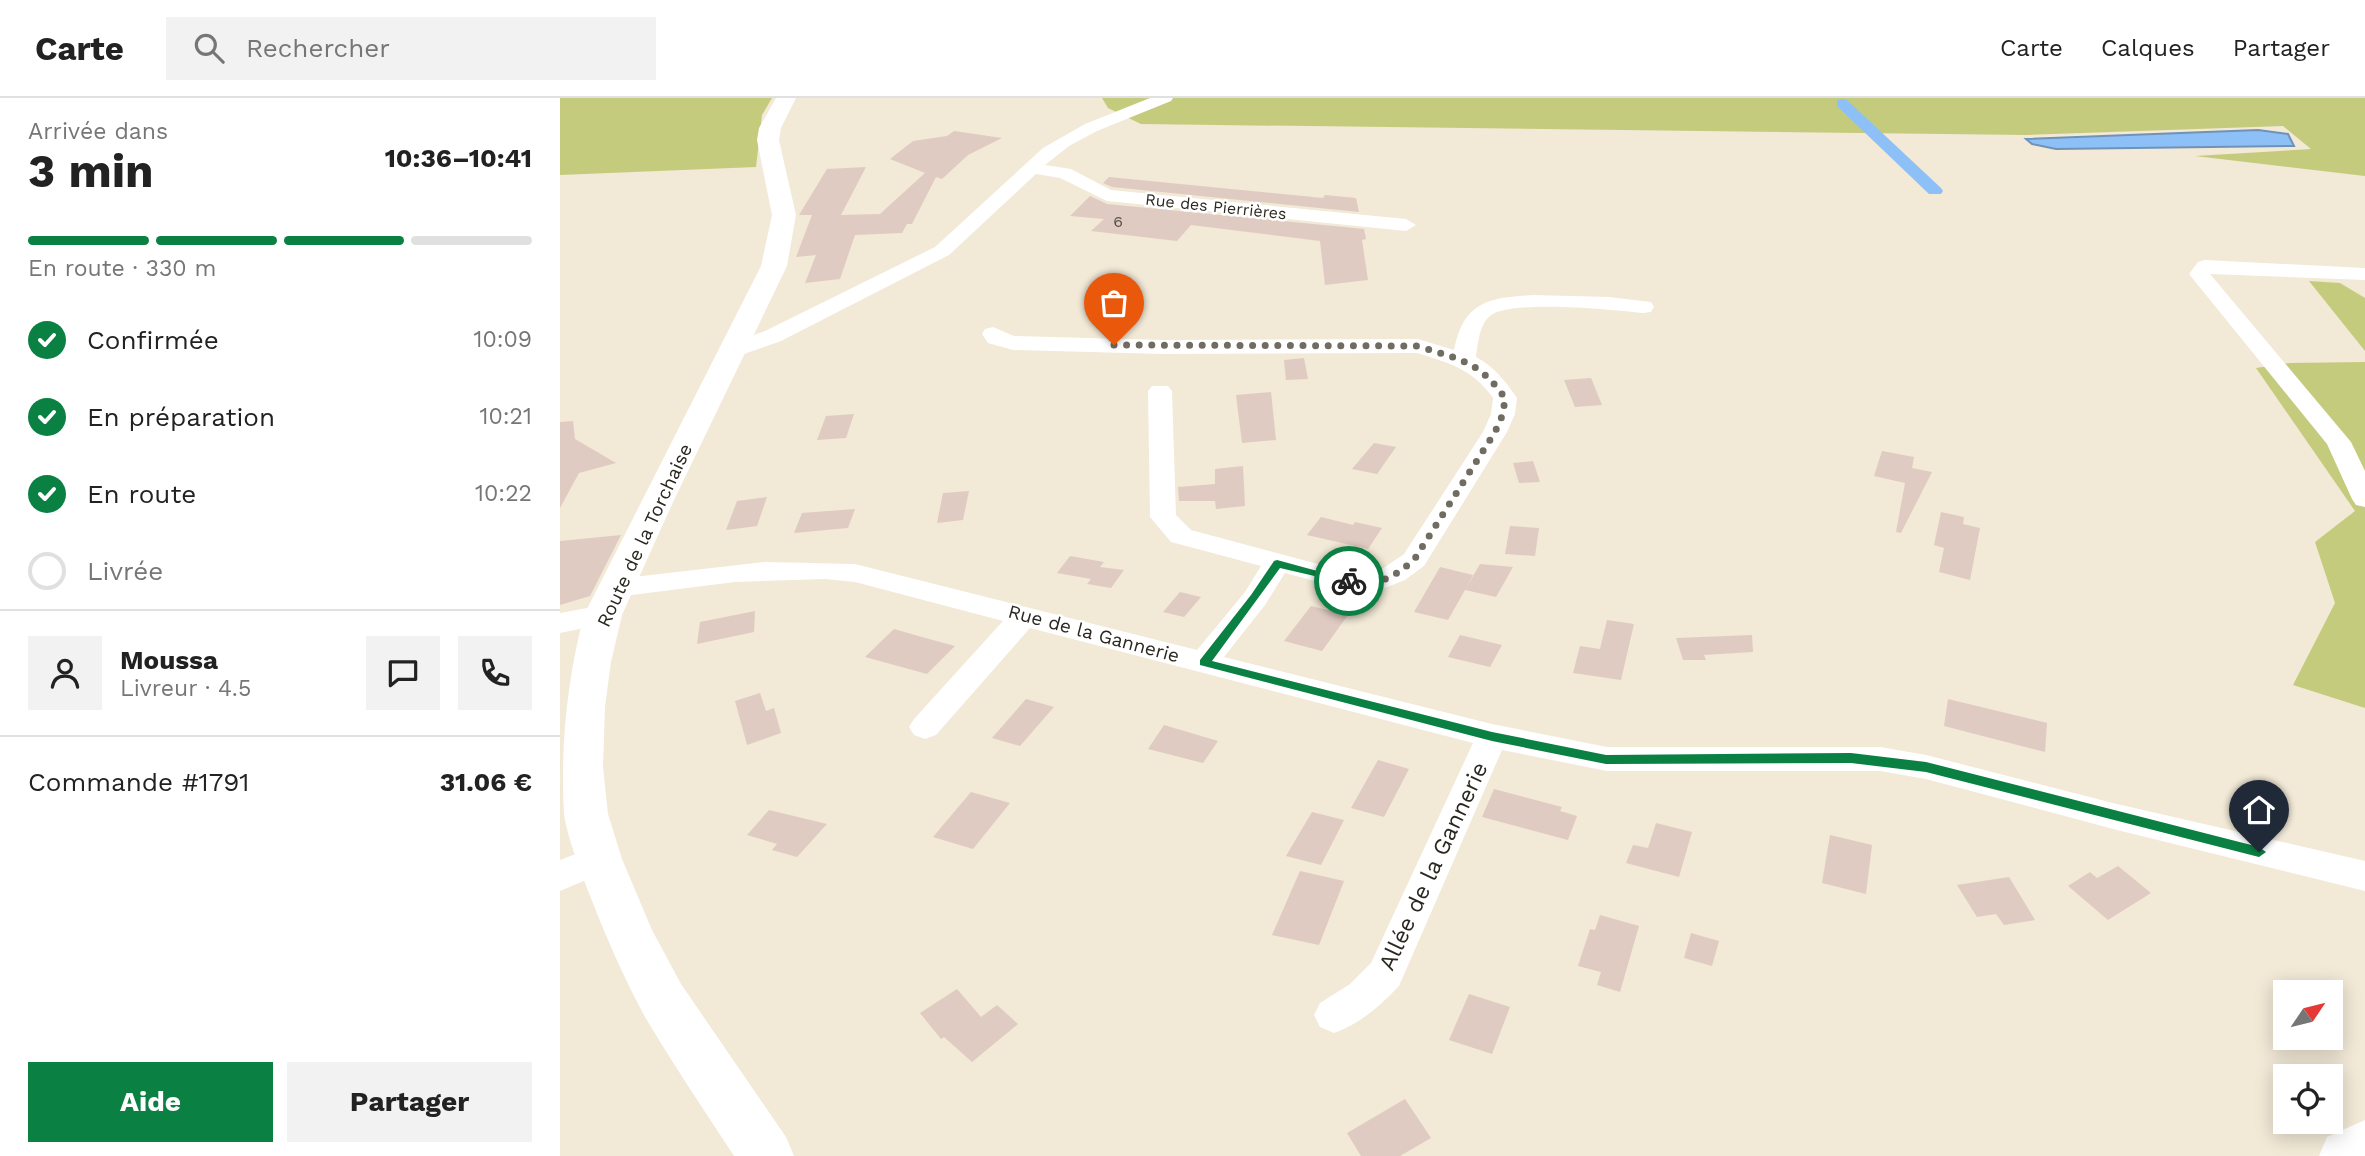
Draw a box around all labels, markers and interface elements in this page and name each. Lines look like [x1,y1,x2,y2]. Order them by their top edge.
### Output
search box [166,17,656,80]
text: Carte [35,29,124,68]
icon: search [190,29,228,67]
text: Rechercher [246,33,390,63]
text: Carte [2000,34,2063,62]
text: Calques [2101,34,2195,62]
text: Partager [2233,34,2330,62]
text: Arrivée dans [28,118,168,145]
text: 10:36–10:41 [385,143,532,173]
text: 3 min [28,144,154,198]
street label: Rue des Pierrières [1144,190,1288,223]
house number: 6 [1113,212,1123,231]
text: En route · 330 m [28,255,216,282]
pin [1084,273,1144,345]
icon: bag [1095,284,1133,322]
icon: check [28,321,66,359]
text: Confirmée [87,325,219,355]
text: 10:09 [473,326,532,353]
icon: check [28,398,66,436]
text: En préparation [87,402,275,432]
text: 10:21 [480,403,532,430]
street label: Route de la Torchaise [592,440,697,631]
icon: check [28,475,66,513]
text: En route [87,479,196,509]
text: 10:22 [475,480,532,507]
courier [1314,546,1384,616]
text: Livrée [87,556,163,586]
icon: bike [1330,562,1368,600]
street label: Rue de la Gannerie [1006,600,1182,667]
button: person [28,636,102,710]
button: chat [366,636,440,710]
button: phone [458,636,532,710]
text: Moussa [120,645,218,675]
text: Livreur · 4.5 [120,675,251,702]
street label: Allée de la Gannerie [1373,758,1494,975]
text: Commande #1791 [28,767,250,797]
text: 31.06 € [440,767,532,797]
pin [2229,780,2289,852]
icon: home [2240,791,2278,829]
north arrow [2273,980,2343,1050]
map controls [2273,980,2343,1134]
button: Aide [28,1062,273,1142]
button: Partager [287,1062,532,1142]
button: locate [2273,1064,2343,1134]

